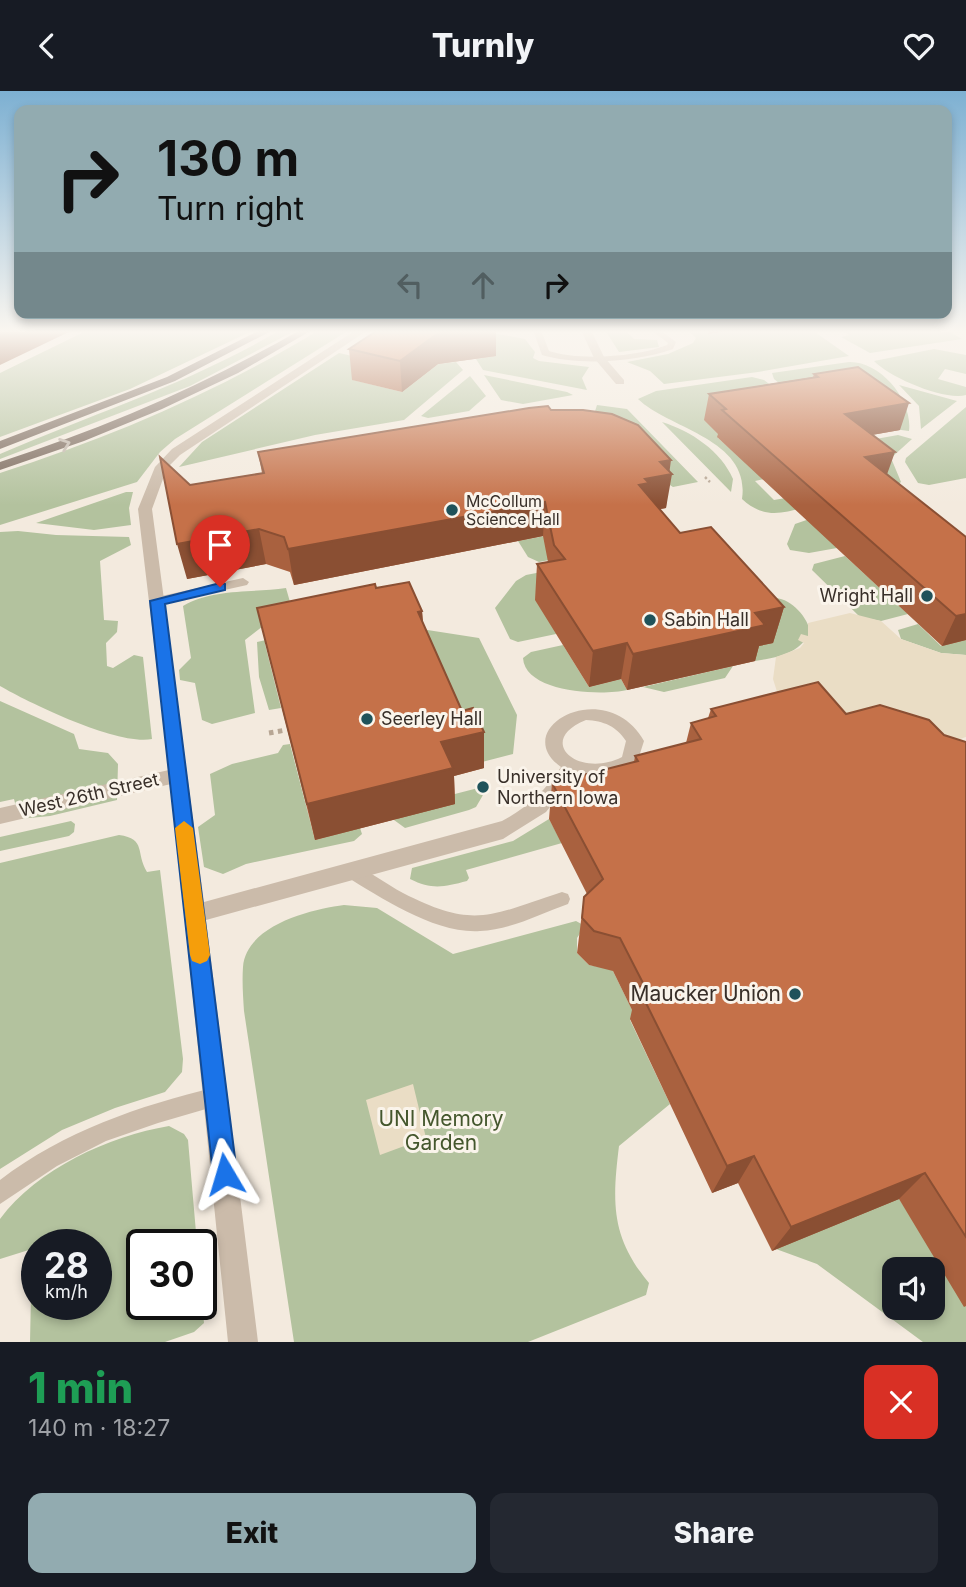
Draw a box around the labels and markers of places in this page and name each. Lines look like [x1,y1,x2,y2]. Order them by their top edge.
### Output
place label: McCollum Science Hall [466,491,560,529]
marker: McCollum Science Hall [444,502,460,518]
pin [190,515,250,587]
place label: Wright Hall [820,585,913,606]
marker: Wright Hall [919,588,935,604]
place label: Sabin Hall [664,609,749,630]
marker: Sabin Hall [642,612,658,628]
place label: Seerley Hall [381,708,482,729]
marker: Seerley Hall [359,711,375,727]
place label: University of Northern Iowa [497,766,618,808]
marker: University of Northern Iowa [475,779,491,795]
place label: Maucker Union [631,981,781,1006]
marker: Maucker Union [787,986,803,1002]

